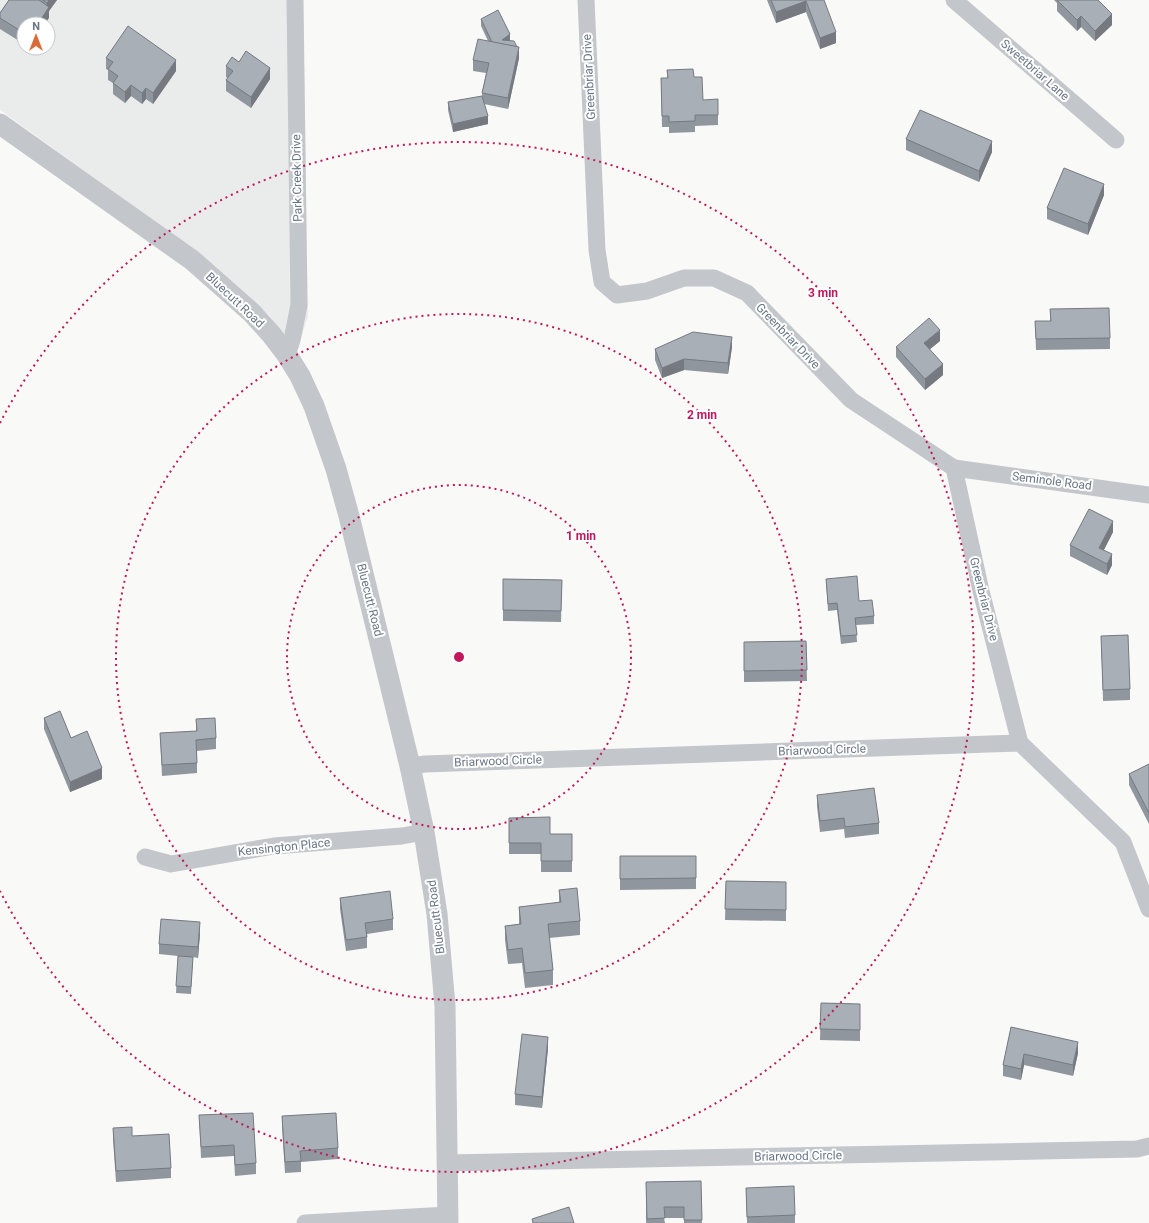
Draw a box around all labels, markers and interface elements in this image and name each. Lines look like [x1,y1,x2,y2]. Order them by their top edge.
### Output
north arrow [16,16,56,56]
text: N [32,20,40,33]
street label: Greenbriar Drive [580,34,598,120]
street label: Sweetbriar Lane [998,36,1072,104]
street label: Park Creek Drive [289,134,305,222]
street label: Bluecutt Road [203,269,267,331]
text: 3 min [808,286,838,300]
street label: Greenbriar Drive [753,300,823,372]
text: 2 min [687,408,717,422]
street label: Seminole Road [1011,469,1093,493]
text: 1 min [566,529,596,543]
street label: Greenbriar Drive [967,556,1001,642]
street label: Bluecutt Road [354,562,386,638]
centre of rings [452,650,466,664]
street label: Briarwood Circle [778,741,866,759]
street label: Briarwood Circle [454,752,542,770]
street label: Kensington Place [237,835,331,859]
street label: Bluecutt Road [425,879,447,955]
street label: Briarwood Circle [754,1148,842,1164]

